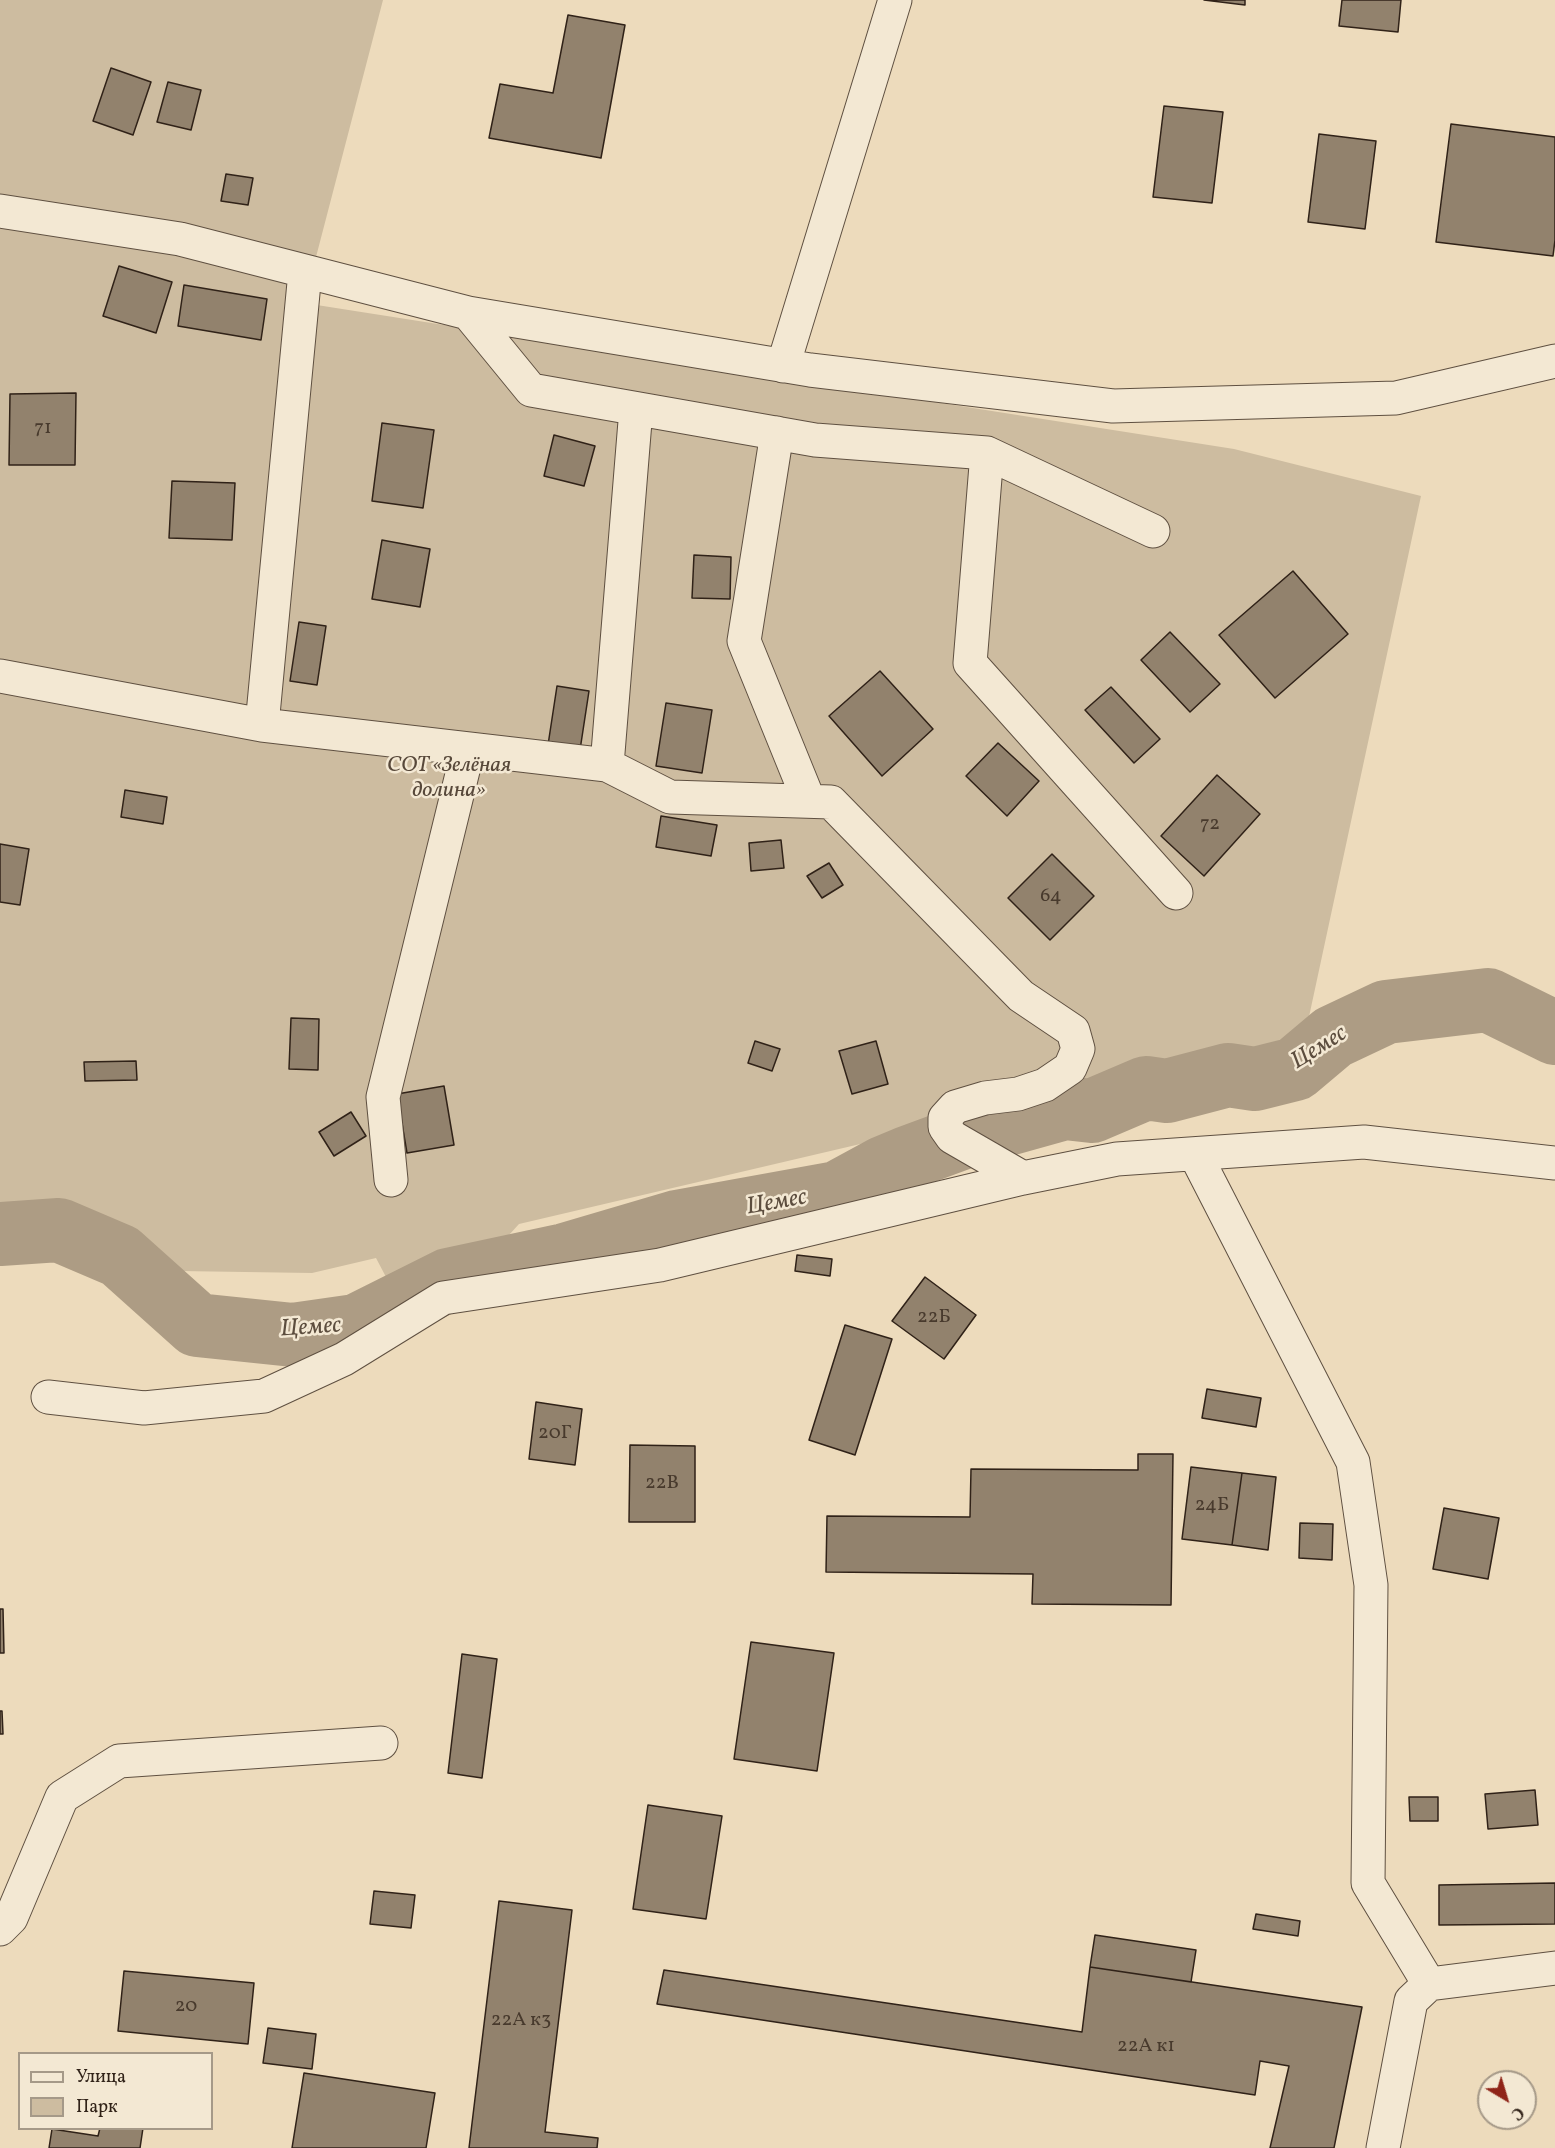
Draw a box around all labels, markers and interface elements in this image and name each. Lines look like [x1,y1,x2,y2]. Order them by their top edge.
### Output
house number: 71 [34,417,52,441]
park label: СОТ «Зелёная долина» [387,754,511,806]
house number: 72 [1200,813,1220,837]
house number: 64 [1040,885,1062,909]
water label: Цемес [1287,1021,1353,1077]
water label: Цемес [745,1185,809,1223]
house number: 22Б [917,1306,951,1330]
water label: Цемес [280,1313,342,1345]
house number: 20Г [538,1422,572,1446]
house number: 22В [645,1472,679,1496]
house number: 24Б [1195,1494,1229,1518]
house number: 20 [175,1995,197,2019]
house number: 22А к3 [491,2009,551,2033]
house number: 22А к1 [1117,2035,1175,2059]
legend [18,2052,213,2130]
text: Улица [76,2065,126,2090]
north arrow [1477,2070,1537,2130]
text: Парк [76,2095,118,2120]
text: С [1506,2101,1528,2124]

